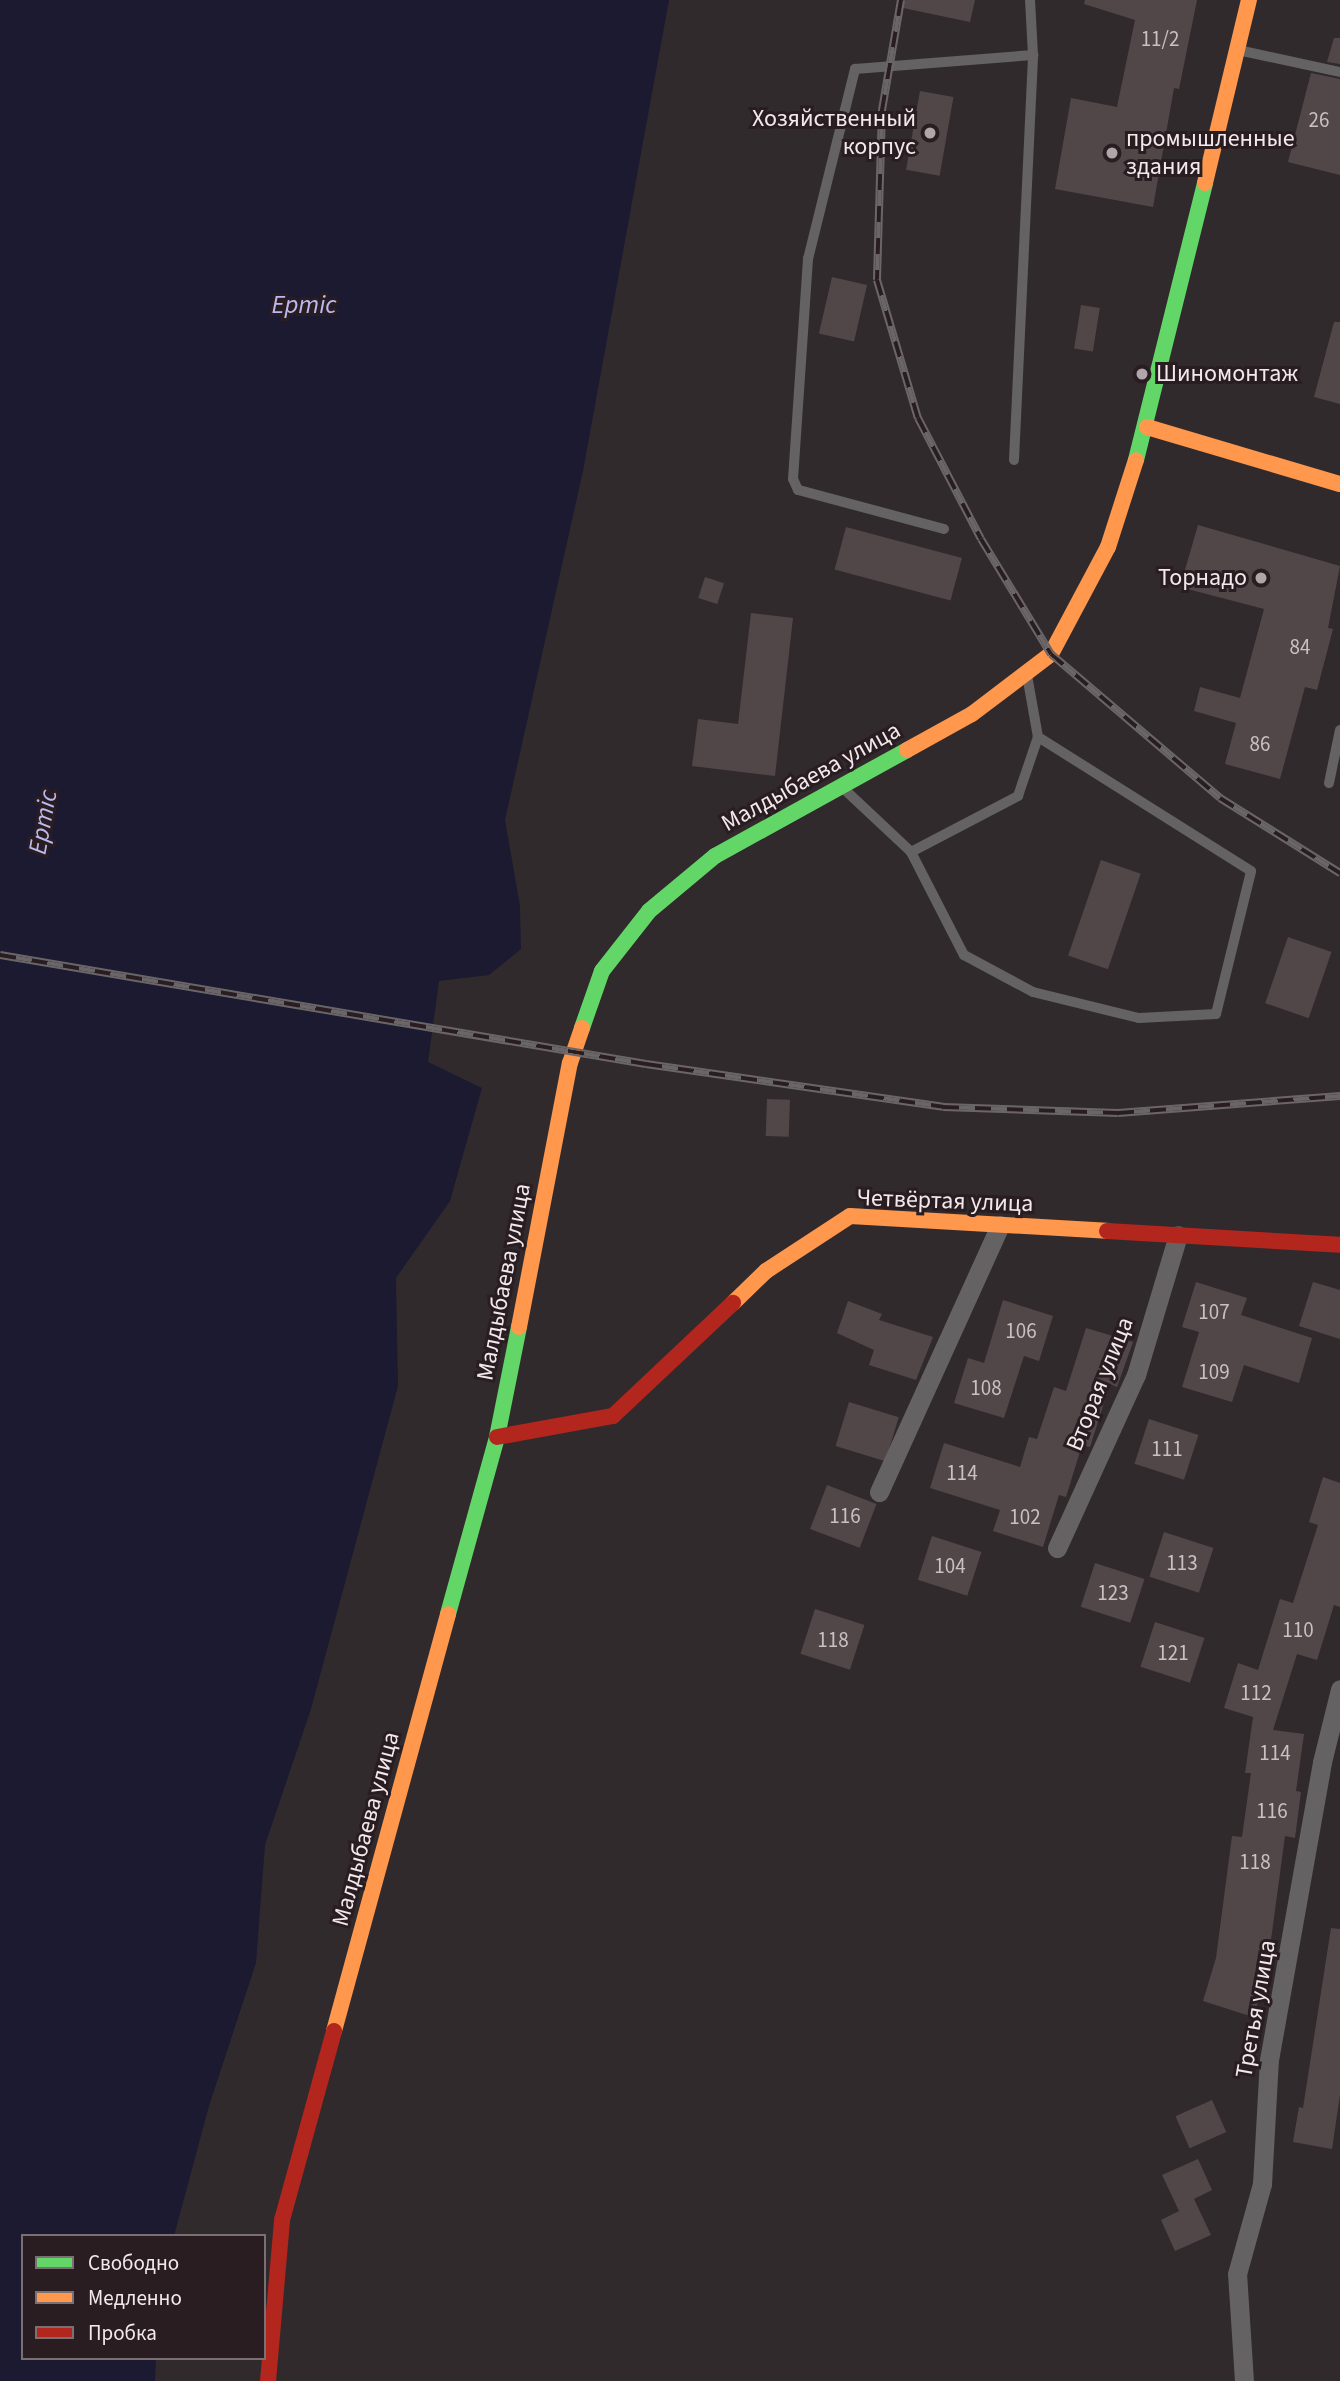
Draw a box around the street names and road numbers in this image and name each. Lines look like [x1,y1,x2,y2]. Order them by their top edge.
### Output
street label: Малдыбаева улица [717,716,905,838]
street label: Малдыбаева улица [471,1181,537,1383]
street label: Четвёртая улица [856,1184,1034,1218]
street label: Вторая улица [1060,1313,1140,1455]
street label: Малдыбаева улица [326,1729,406,1929]
street label: Третья улица [1230,1938,1282,2080]

